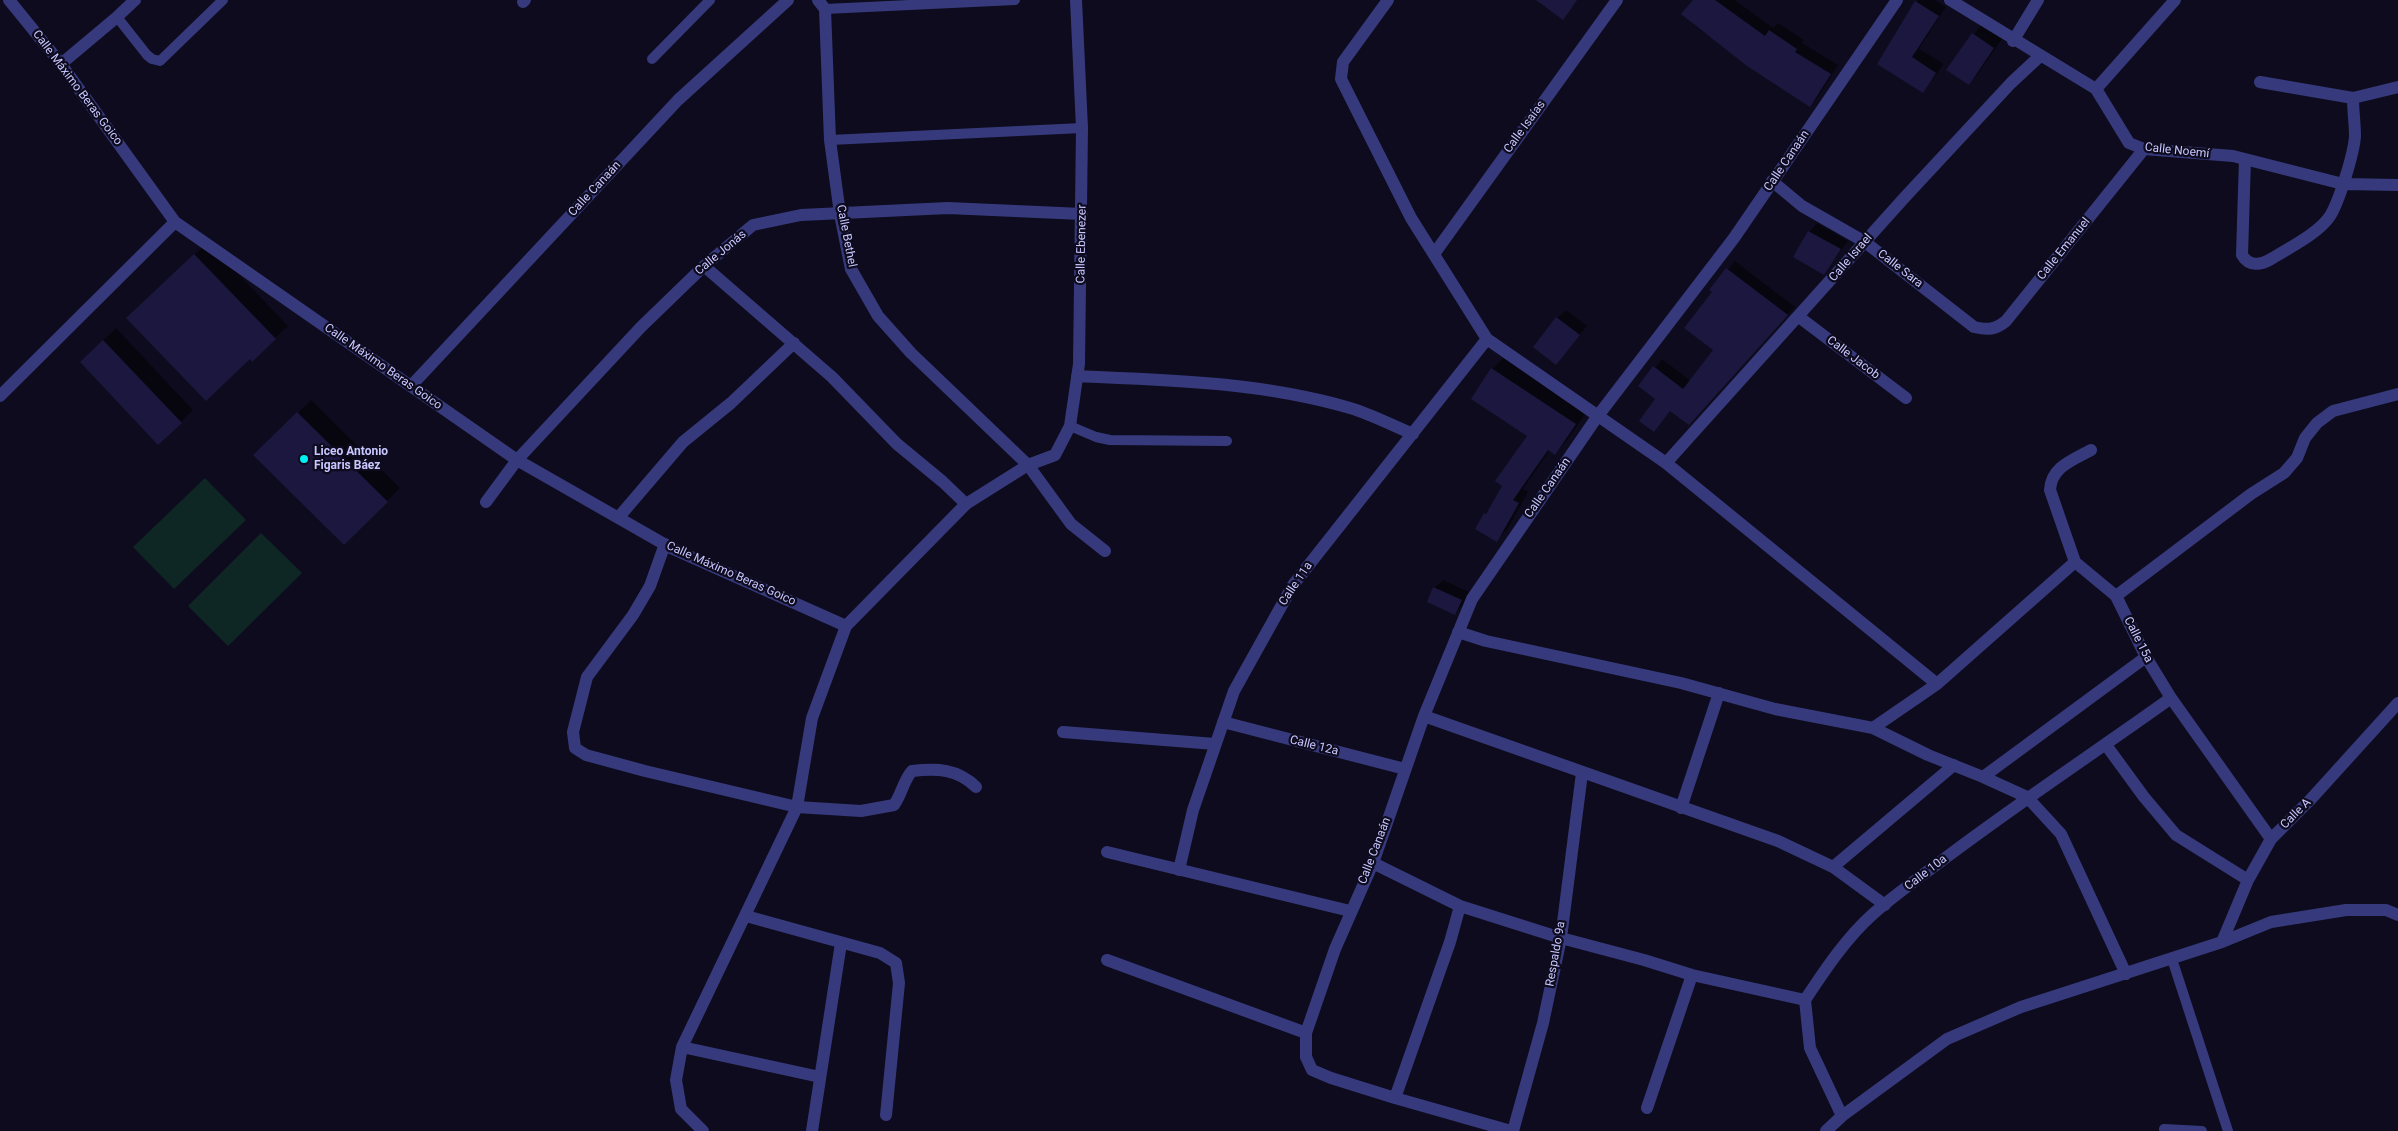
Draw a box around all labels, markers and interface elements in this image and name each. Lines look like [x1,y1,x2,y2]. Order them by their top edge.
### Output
street label: Calle Máximo Beras Goico [29,28,125,148]
street label: Calle Isaías [1501,98,1549,156]
street label: Calle Canaán [1761,128,1813,194]
street label: Calle Noemí [2144,140,2210,162]
street label: Calle Canaán [566,158,624,220]
street label: Calle Bethel [833,204,859,268]
street label: Calle Ebenezer [1074,205,1090,283]
street label: Calle Emanuel [2035,215,2093,283]
street label: Calle Jonás [692,227,750,279]
street label: Calle Israel [1826,231,1876,285]
street label: Calle Sara [1874,247,1926,291]
street label: Calle Máximo Beras Goico [321,321,445,413]
street label: Calle Jacob [1824,333,1882,383]
place label: Liceo Antonio Figaris Báez [314,445,388,473]
marker: Liceo Antonio Figaris Báez [298,453,310,465]
street label: Calle Canaán [1522,455,1574,521]
street label: Calle Máximo Beras Goico [664,539,798,609]
street label: Calle 11a [1276,559,1316,609]
street label: Calle 15a [2120,615,2156,665]
street label: Calle 12a [1288,733,1340,759]
street label: Calle A [2278,796,2314,832]
street label: Calle Canaán [1356,816,1394,886]
street label: Calle 10a [1902,852,1950,894]
street label: Respaldo 9a [1543,920,1569,988]

